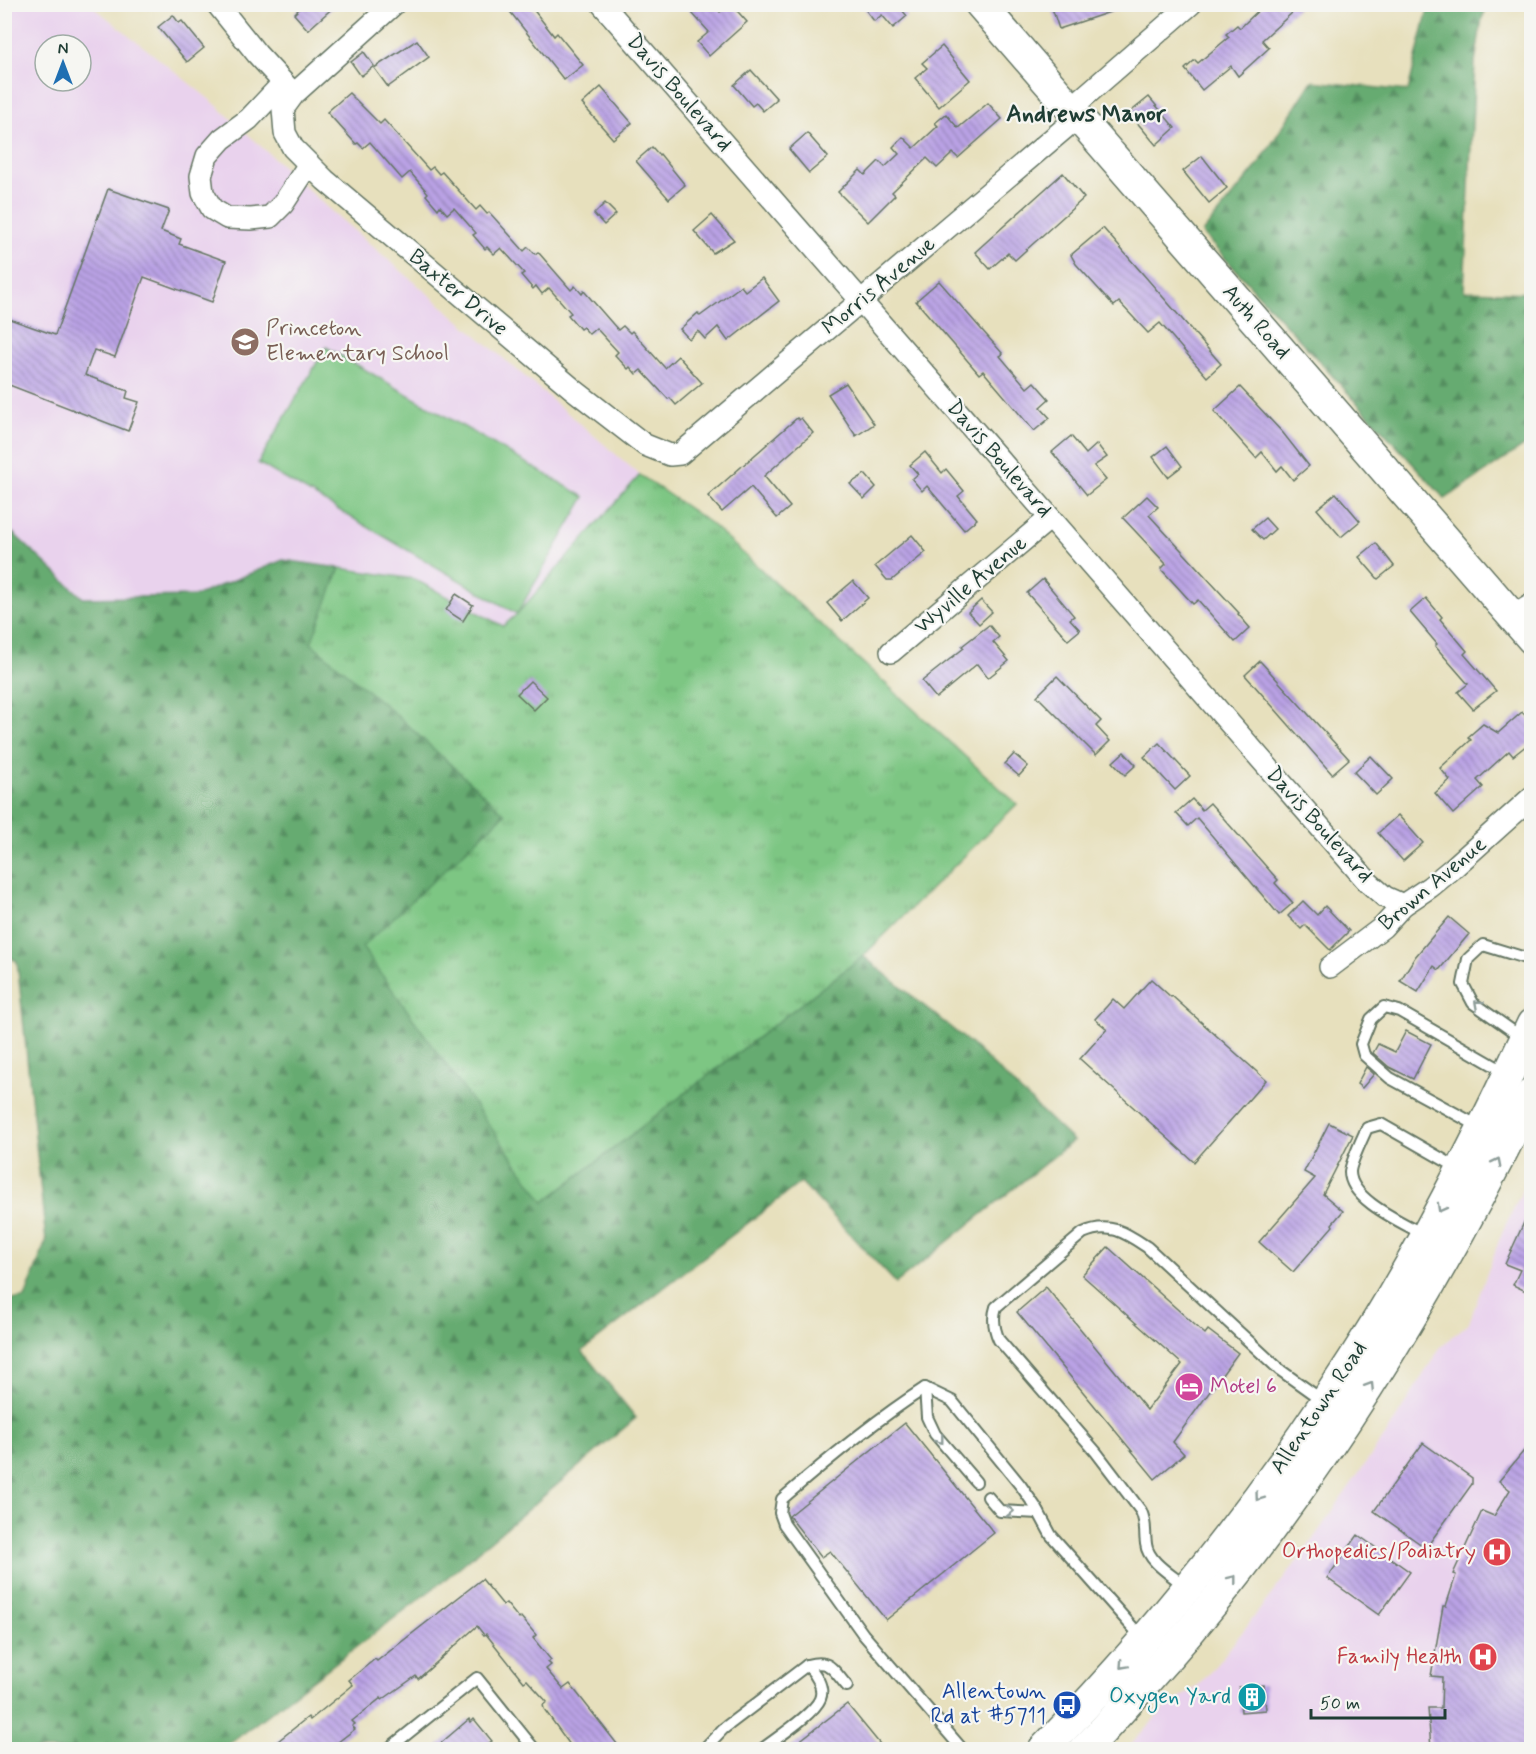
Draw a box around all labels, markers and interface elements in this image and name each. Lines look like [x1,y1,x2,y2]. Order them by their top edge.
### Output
street label: Davis Boulevard [620,28,738,158]
north arrow [33,33,93,93]
text: N [58,39,68,60]
district label: Andrews Manor [1006,99,1167,130]
street label: Morris Avenue [816,230,942,342]
street label: Baxter Drive [403,243,513,343]
street label: Auth Road [1216,279,1296,365]
place label: Princeton Elementary School [266,315,449,368]
school or university icon: Princeton Elementary School [229,326,261,358]
street label: Davis Boulevard [940,394,1058,524]
street label: Wyville Avenue [909,530,1033,640]
street label: Davis Boulevard [1259,761,1379,889]
street label: Brown Avenue [1373,831,1493,937]
one-way arrow [1473,1001,1484,1012]
one-way arrow [1490,1157,1501,1168]
one-way arrow [1437,1202,1448,1212]
street label: Allentown Road [1264,1336,1374,1480]
hotel icon: Motel 6 [1173,1371,1205,1403]
place label: Motel 6 [1210,1373,1277,1401]
one-way arrow [1363,1382,1374,1393]
one-way arrow [933,1433,944,1444]
one-way arrow [1255,1491,1266,1502]
one-way arrow [1005,1505,1014,1517]
hospital icon: Orthopedics/Podiatry [1481,1536,1513,1568]
place label: Orthopedics/Podiatry [1282,1538,1476,1566]
one-way arrow [1225,1575,1236,1586]
hospital icon: Family Health [1467,1641,1499,1673]
place label: Family Health [1337,1643,1462,1671]
one-way arrow [1119,1658,1130,1668]
place label: Allentown Rd at #5711 [930,1678,1046,1731]
building icon: Oxygen Yard [1236,1681,1268,1713]
scale bar [1311,1682,1444,1720]
place label: Oxygen Yard [1109,1683,1231,1714]
bus stop icon: Allentown Rd at #5711 [1051,1689,1083,1721]
text: 50 m [1320,1692,1360,1716]

